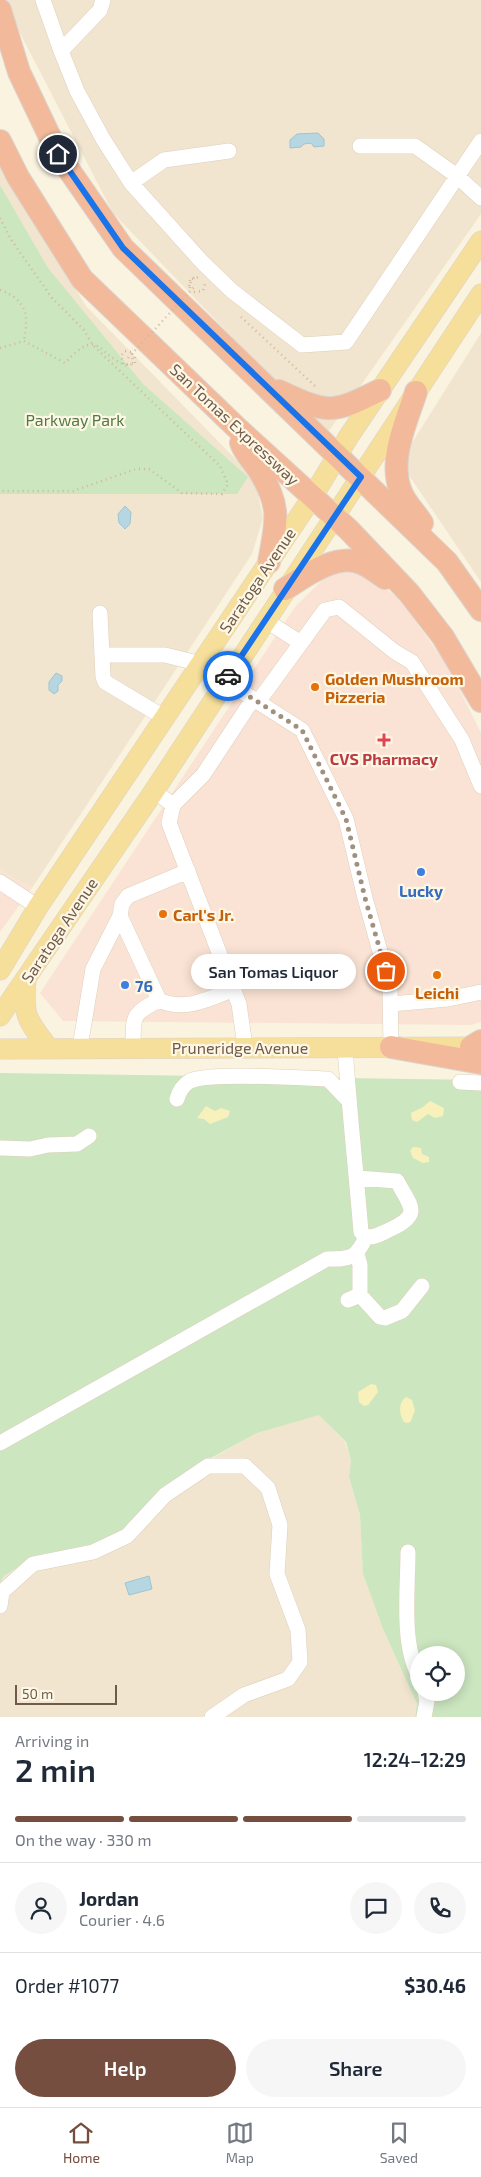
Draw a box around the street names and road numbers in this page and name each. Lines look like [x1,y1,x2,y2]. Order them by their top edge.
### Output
street label: San Tomas Expressway [167,359,304,489]
street label: Saratoga Avenue [215,524,299,636]
street label: Saratoga Avenue [17,874,101,986]
street label: Pruneridge Avenue [172,1038,308,1057]

